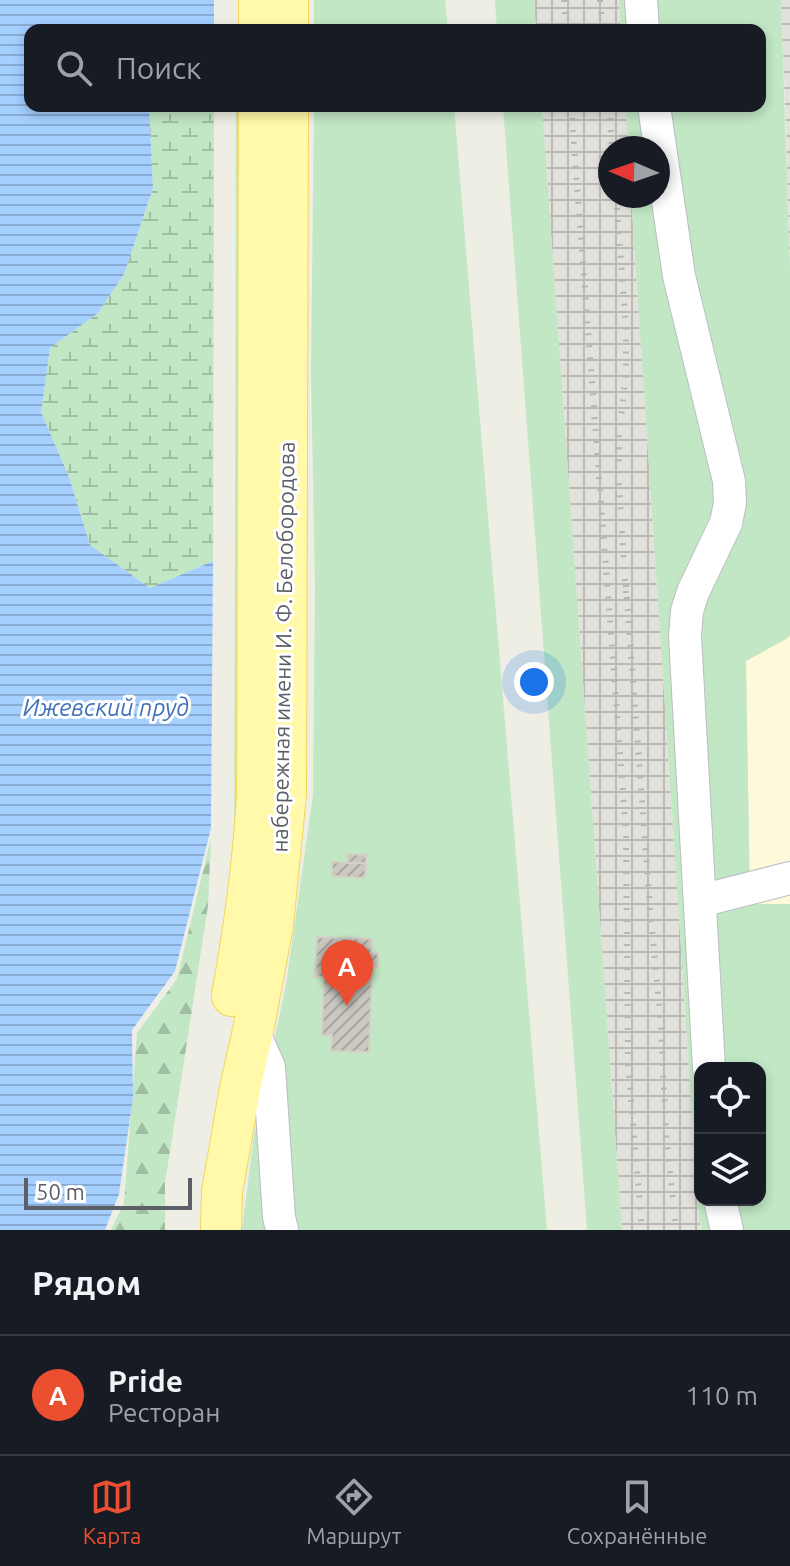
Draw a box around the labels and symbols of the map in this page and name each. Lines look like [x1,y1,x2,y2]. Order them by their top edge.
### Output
north arrow [598,136,670,208]
street label: набережная имени И. Ф. Белобородова [266,441,299,853]
your location [514,662,554,702]
water label: Ижевский пруд [23,694,189,721]
pin: A [321,940,373,1006]
scale bar [24,1174,192,1210]

